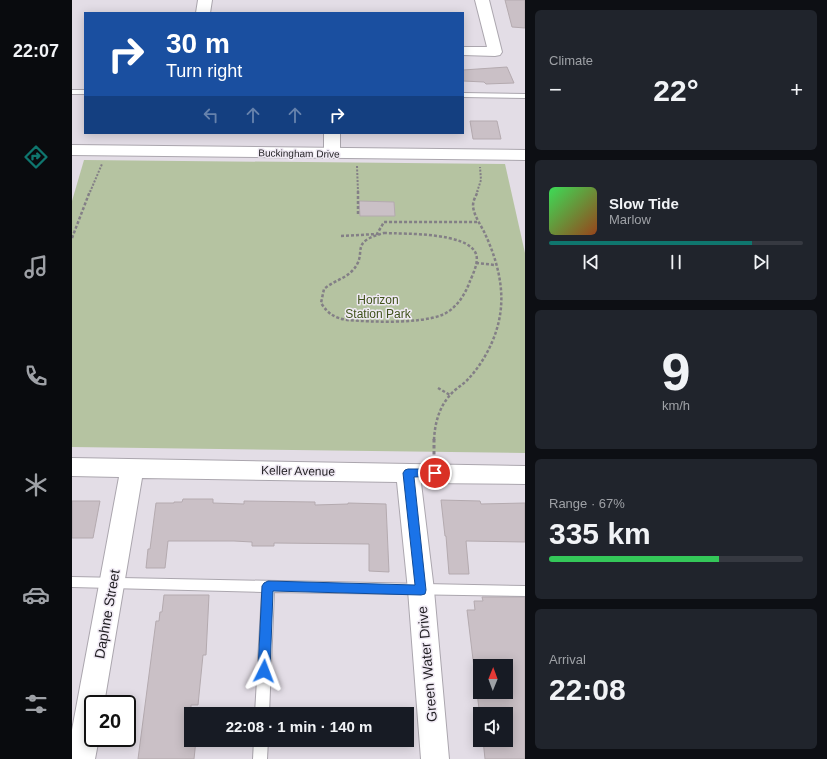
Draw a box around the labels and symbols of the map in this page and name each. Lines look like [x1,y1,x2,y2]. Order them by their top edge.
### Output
street label: Buckingham Drive [258,147,340,160]
park label: Horizon Station Park [345,293,412,321]
pin [418,456,452,490]
street label: Keller Avenue [261,463,335,479]
street label: Daphne Street [91,568,123,660]
street label: Green Water Drive [414,605,440,723]
position arrow [243,650,285,692]
north arrow [473,659,513,699]
speed limit sign: 20 [84,695,136,747]

